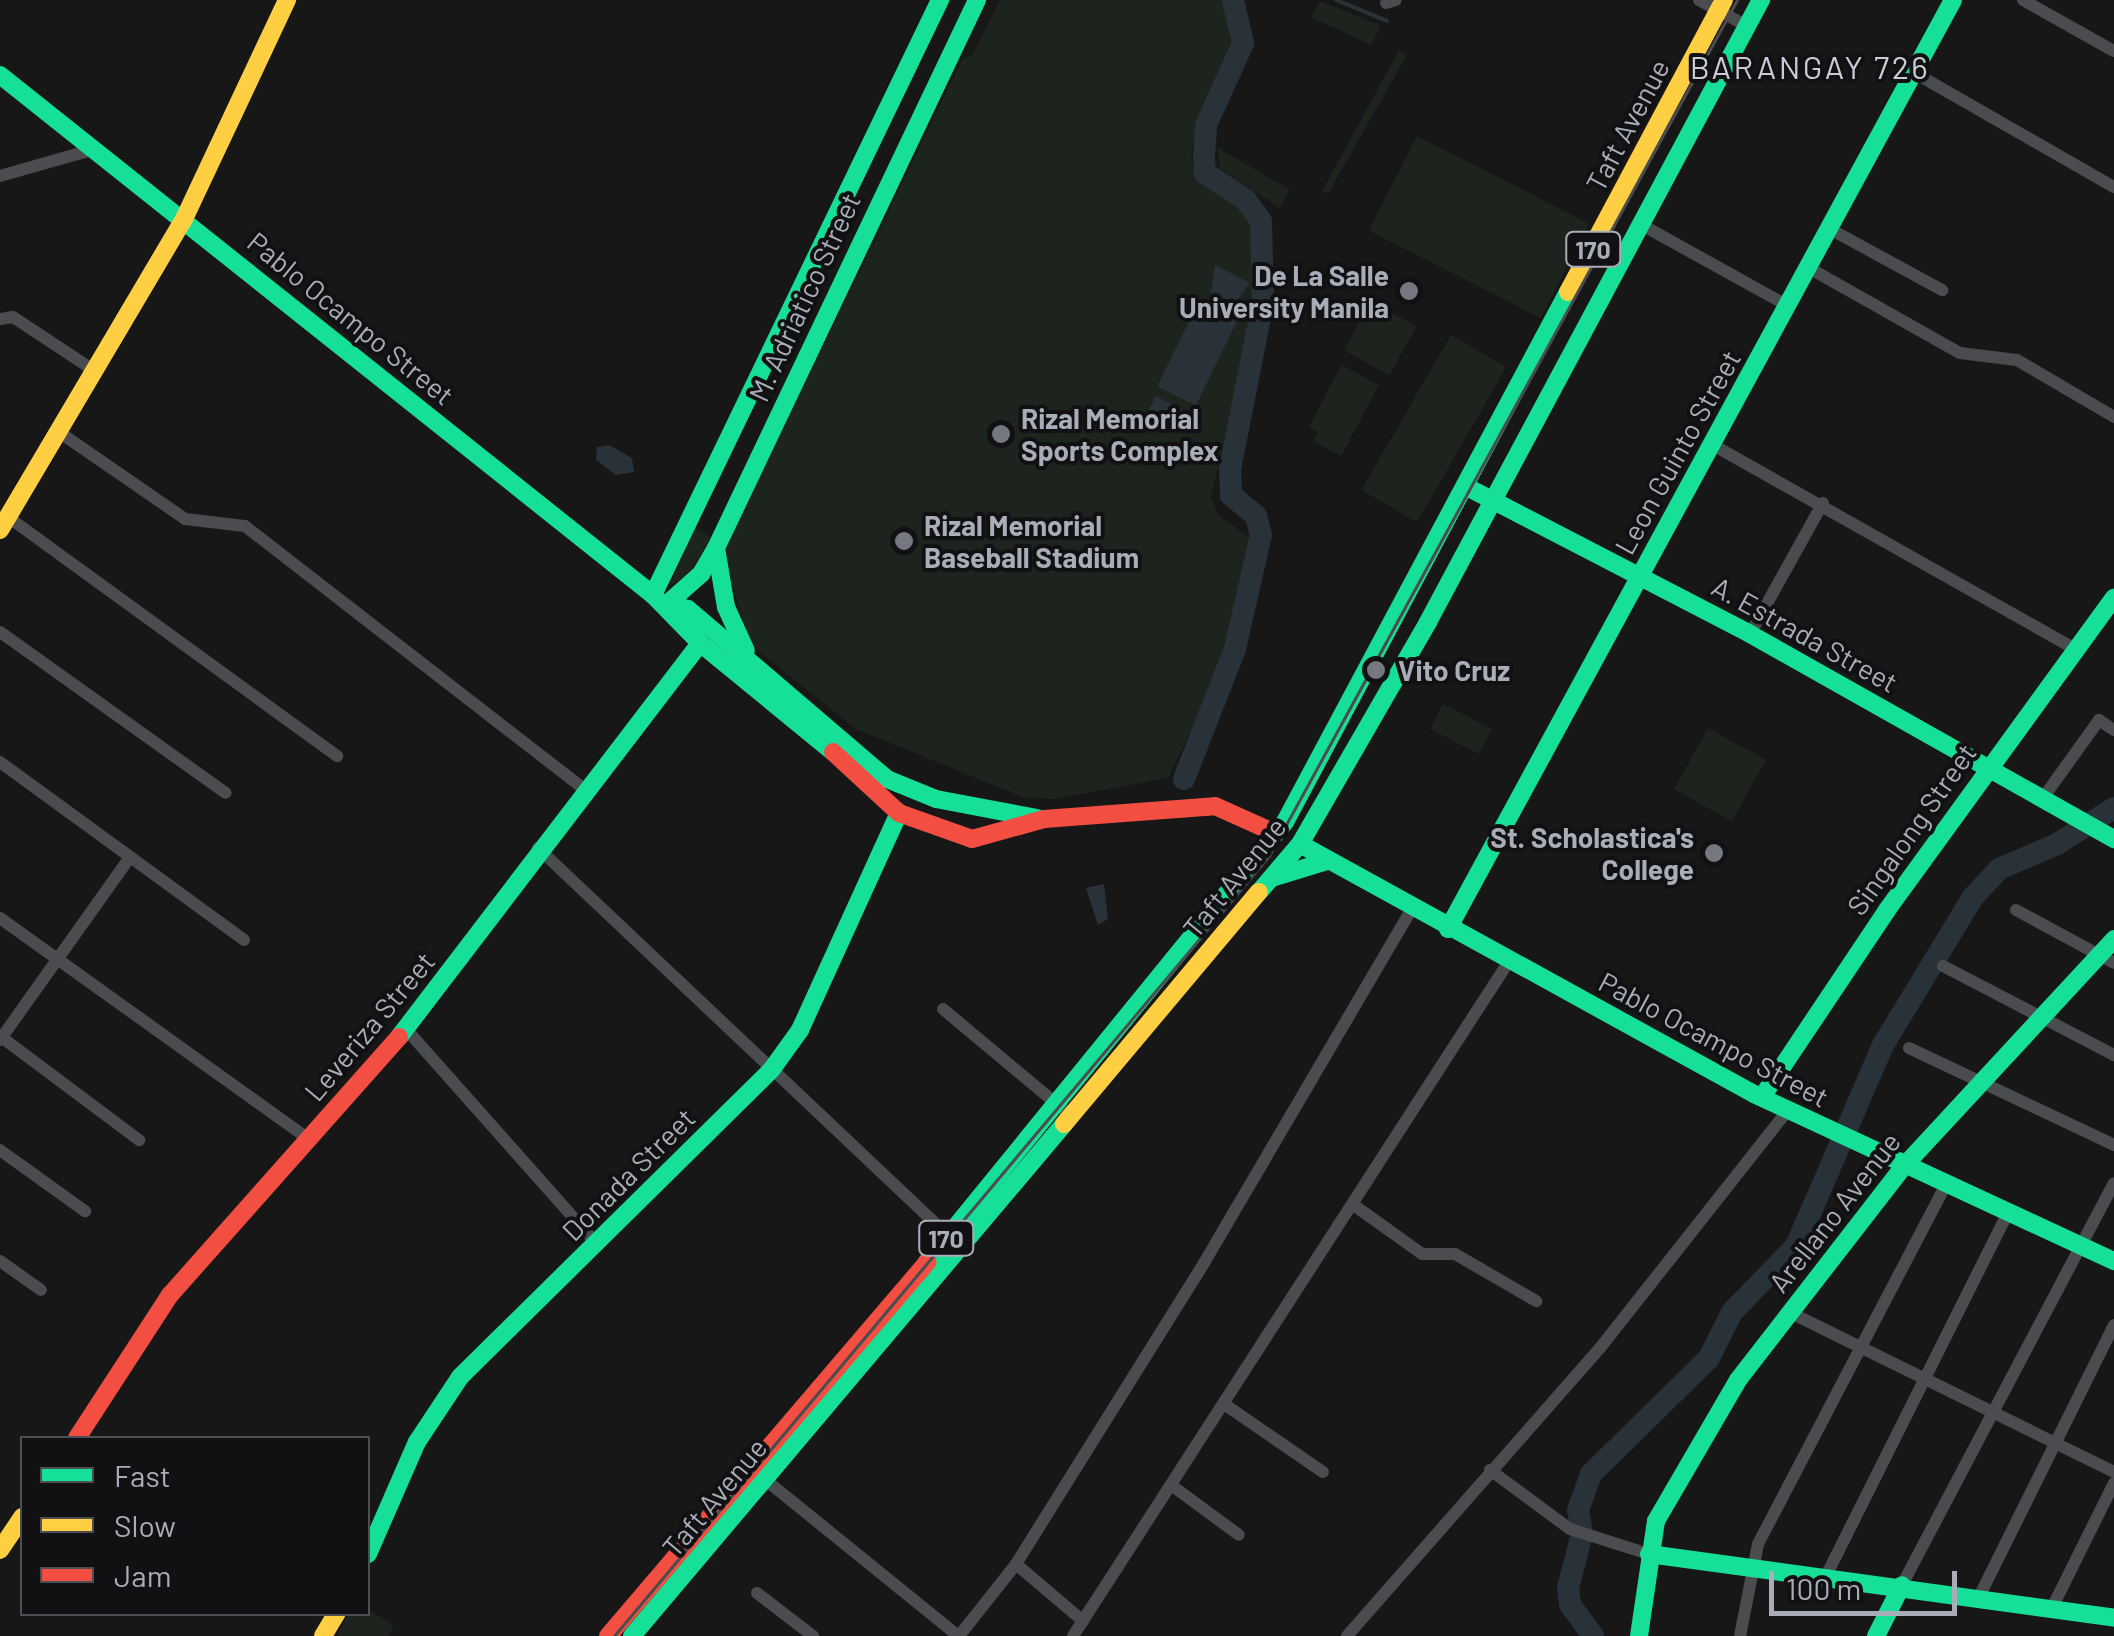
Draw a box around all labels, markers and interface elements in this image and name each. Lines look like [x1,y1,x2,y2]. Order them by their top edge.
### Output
district label: BARANGAY 726 [1690,47,1930,85]
street label: Taft Avenue [1578,53,1676,197]
street label: M. Adriatico Street [741,188,867,406]
street label: Pablo Ocampo Street [241,225,461,411]
road number: 170 [1563,229,1623,269]
place label: De La Salle University Manila [1179,258,1389,324]
marker: De La Salle University Manila [1398,280,1420,302]
street label: Leon Guinto Street [1607,344,1747,560]
place label: Rizal Memorial Sports Complex [1021,401,1219,467]
marker: Rizal Memorial Sports Complex [990,423,1012,445]
place label: Rizal Memorial Baseball Stadium [924,508,1139,574]
marker: Rizal Memorial Baseball Stadium [893,530,915,552]
street label: A. Estrada Street [1706,569,1904,699]
place label: Vito Cruz [1398,653,1510,687]
marker: Vito Cruz [1363,657,1389,683]
street label: Singalong Street [1839,737,1983,921]
street label: Taft Avenue [1175,810,1293,944]
place label: St. Scholastica's College [1490,820,1694,886]
marker: St. Scholastica's College [1703,842,1725,864]
street label: Leveriza Street [297,945,441,1107]
street label: Pablo Ocampo Street [1593,964,1835,1114]
street label: Donada Street [555,1101,701,1247]
street label: Arellano Avenue [1761,1125,1907,1299]
road number: 170 [916,1218,976,1258]
street label: Taft Avenue [655,1431,773,1563]
legend [20,1436,370,1616]
text: Fast [114,1457,171,1493]
text: Slow [114,1507,176,1543]
scale bar [1774,1551,1962,1613]
text: Jam [114,1557,171,1593]
text: 100 m [1786,1570,1861,1606]

